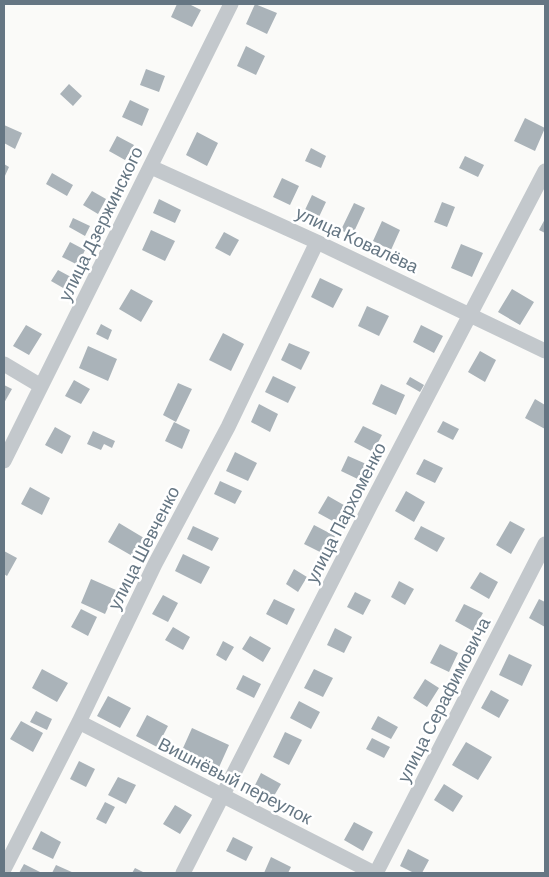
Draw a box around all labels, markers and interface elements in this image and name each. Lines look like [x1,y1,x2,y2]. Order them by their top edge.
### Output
street label: улица Дзержинского [53,143,147,304]
street label: улица Ковалёва [293,201,423,278]
street label: улица Пархоменко [300,438,390,587]
street label: улица Шевченко [102,482,184,613]
street label: улица Серафимовича [392,612,495,786]
street label: Вишнёвый переулок [155,732,316,828]

